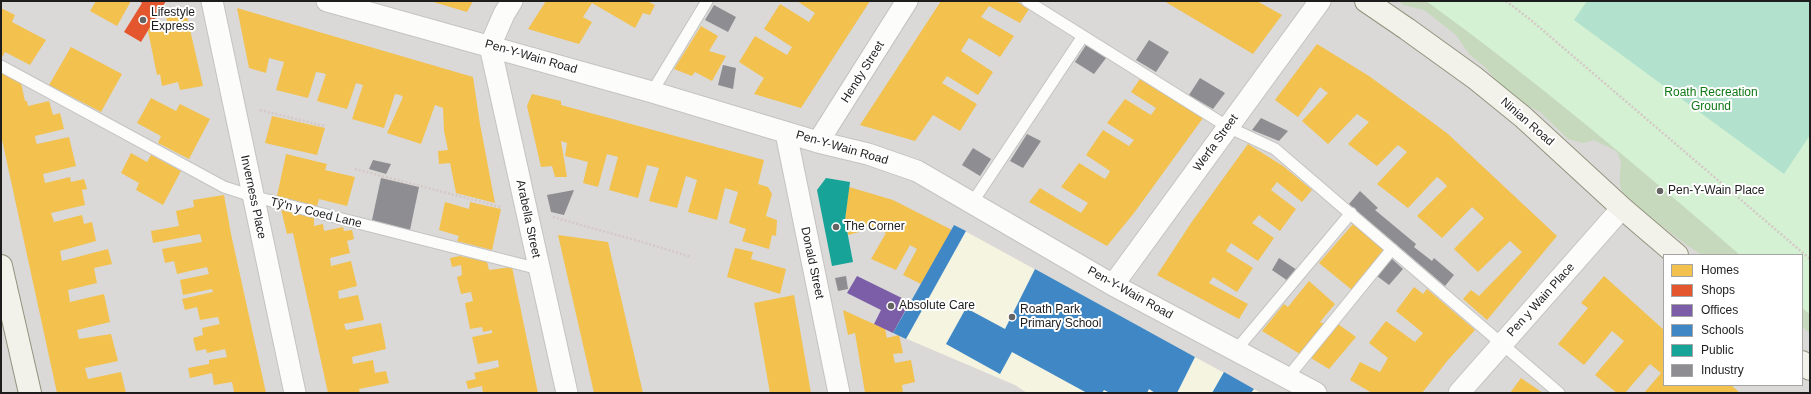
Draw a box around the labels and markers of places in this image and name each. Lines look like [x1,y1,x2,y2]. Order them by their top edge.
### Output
place label: Lifestyle Express [151,6,195,34]
marker: Lifestyle Express [138,15,148,25]
place label: Pen-Y-Wain Place [1668,184,1764,198]
marker: Pen-Y-Wain Place [1655,186,1665,196]
place label: The Corner [844,220,905,234]
marker: The Corner [831,222,841,232]
place label: Absolute Care [899,299,975,313]
marker: Absolute Care [886,301,896,311]
place label: Roath Park Primary School [1020,303,1101,331]
marker: Roath Park Primary School [1007,312,1017,322]

